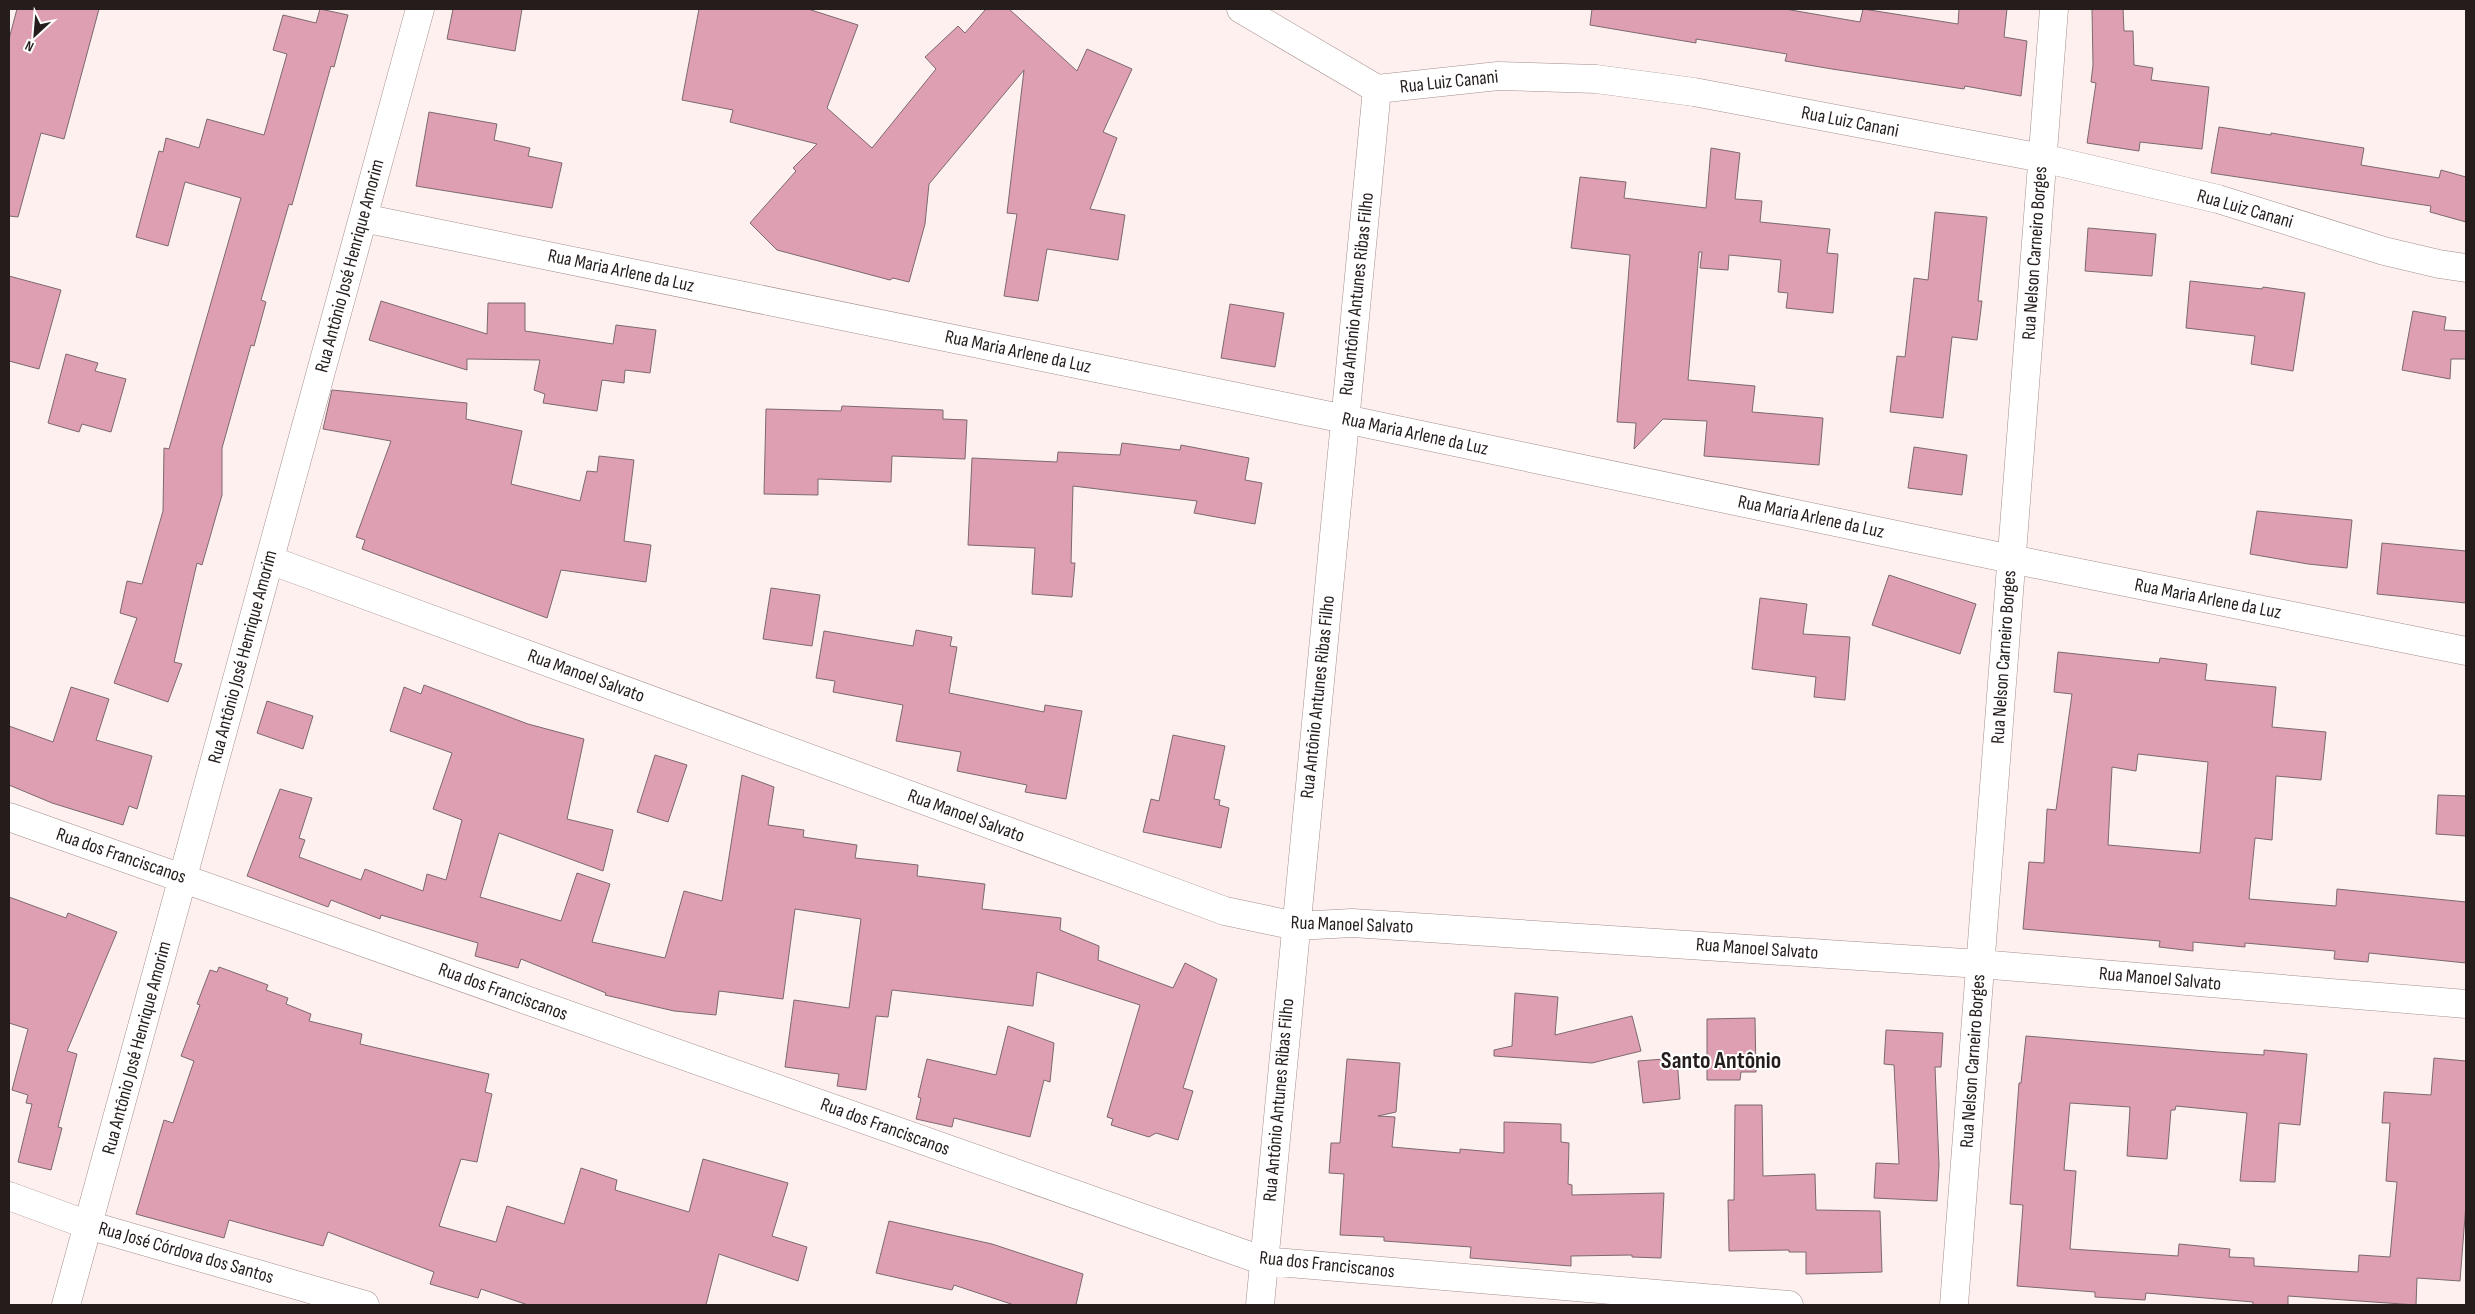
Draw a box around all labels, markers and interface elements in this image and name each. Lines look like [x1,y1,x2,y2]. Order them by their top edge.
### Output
north arrow [10,10,60,60]
text: N [22,37,37,56]
street label: Rua Luiz Canani [1399,65,1499,99]
street label: Rua Luiz Canani [1799,101,1901,143]
street label: Rua Antônio José Henrique Amorim [310,157,390,375]
street label: Rua Nelson Carneiro Borges [2017,165,2053,341]
street label: Rua Luiz Canani [2194,184,2296,234]
street label: Rua Antônio Antunes Ribas Filho [1335,191,1379,397]
street label: Rua Maria Arlene da Luz [546,244,696,298]
street label: Rua Maria Arlene da Luz [943,325,1093,379]
street label: Rua Maria Arlene da Luz [1340,407,1490,461]
street label: Rua Maria Arlene da Luz [1736,490,1886,544]
street label: Rua Antônio José Henrique Amorim [203,548,283,766]
street label: Rua Nelson Carneiro Borges [1986,569,2022,745]
street label: Rua Maria Arlene da Luz [2133,574,2283,625]
street label: Rua Antônio Antunes Ribas Filho [1296,594,1340,800]
street label: Rua Manoel Salvato [524,644,648,708]
street label: Rua Manoel Salvato [904,784,1028,848]
street label: Rua dos Franciscanos [53,823,189,889]
street label: Rua Manoel Salvato [1290,911,1414,939]
street label: Rua Manoel Salvato [1695,933,1819,965]
street label: Rua Antônio José Henrique Amorim [97,939,177,1157]
street label: Rua dos Franciscanos [435,958,571,1026]
street label: Rua Manoel Salvato [2098,962,2222,996]
street label: Rua Nelson Carneiro Borges [1955,973,1991,1149]
street label: Rua Antônio Antunes Ribas Filho [1259,997,1299,1203]
district label: Santo Antônio [1661,1046,1781,1075]
street label: Rua dos Franciscanos [817,1093,953,1161]
street label: Rua José Córdova dos Santos [96,1217,276,1289]
street label: Rua dos Franciscanos [1258,1246,1396,1284]

